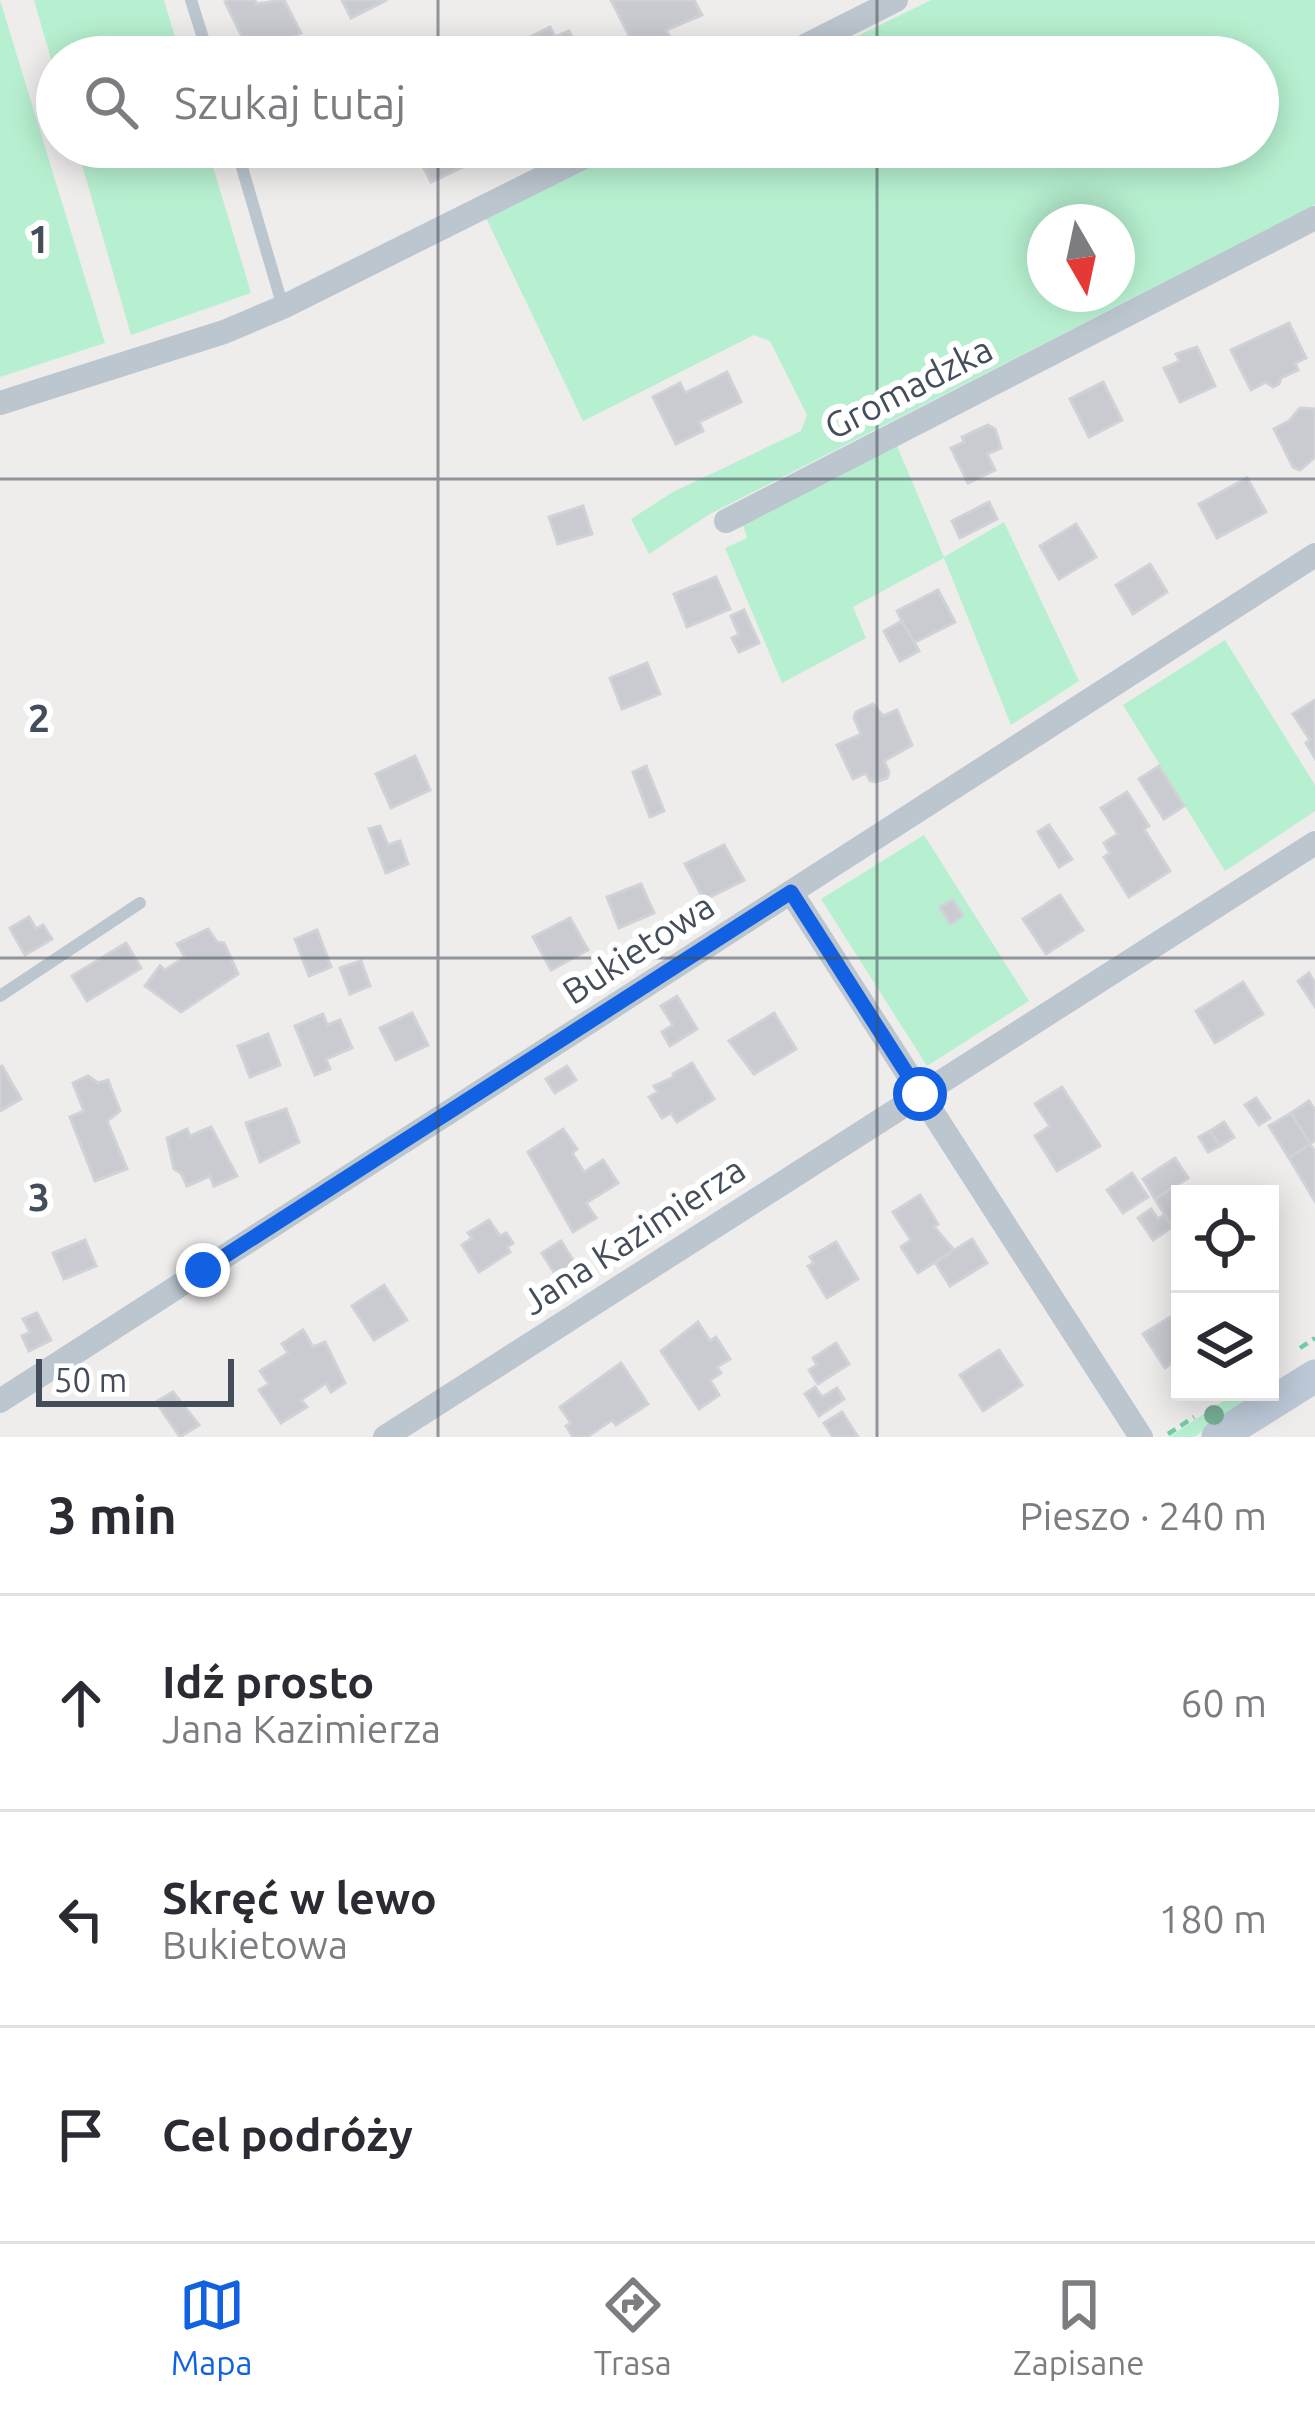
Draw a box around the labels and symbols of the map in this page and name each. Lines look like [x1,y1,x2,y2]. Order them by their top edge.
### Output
north arrow [1027,204,1135,312]
text: 1 [28,217,50,260]
street label: Gromadzka [817,327,999,447]
text: 2 [28,696,50,739]
street label: Bukietowa [555,884,721,1012]
route start [893,1067,947,1121]
street label: Jana Kazimierza [514,1148,752,1322]
text: 3 [28,1175,50,1218]
route end [176,1243,230,1297]
scale bar [36,1353,234,1406]

